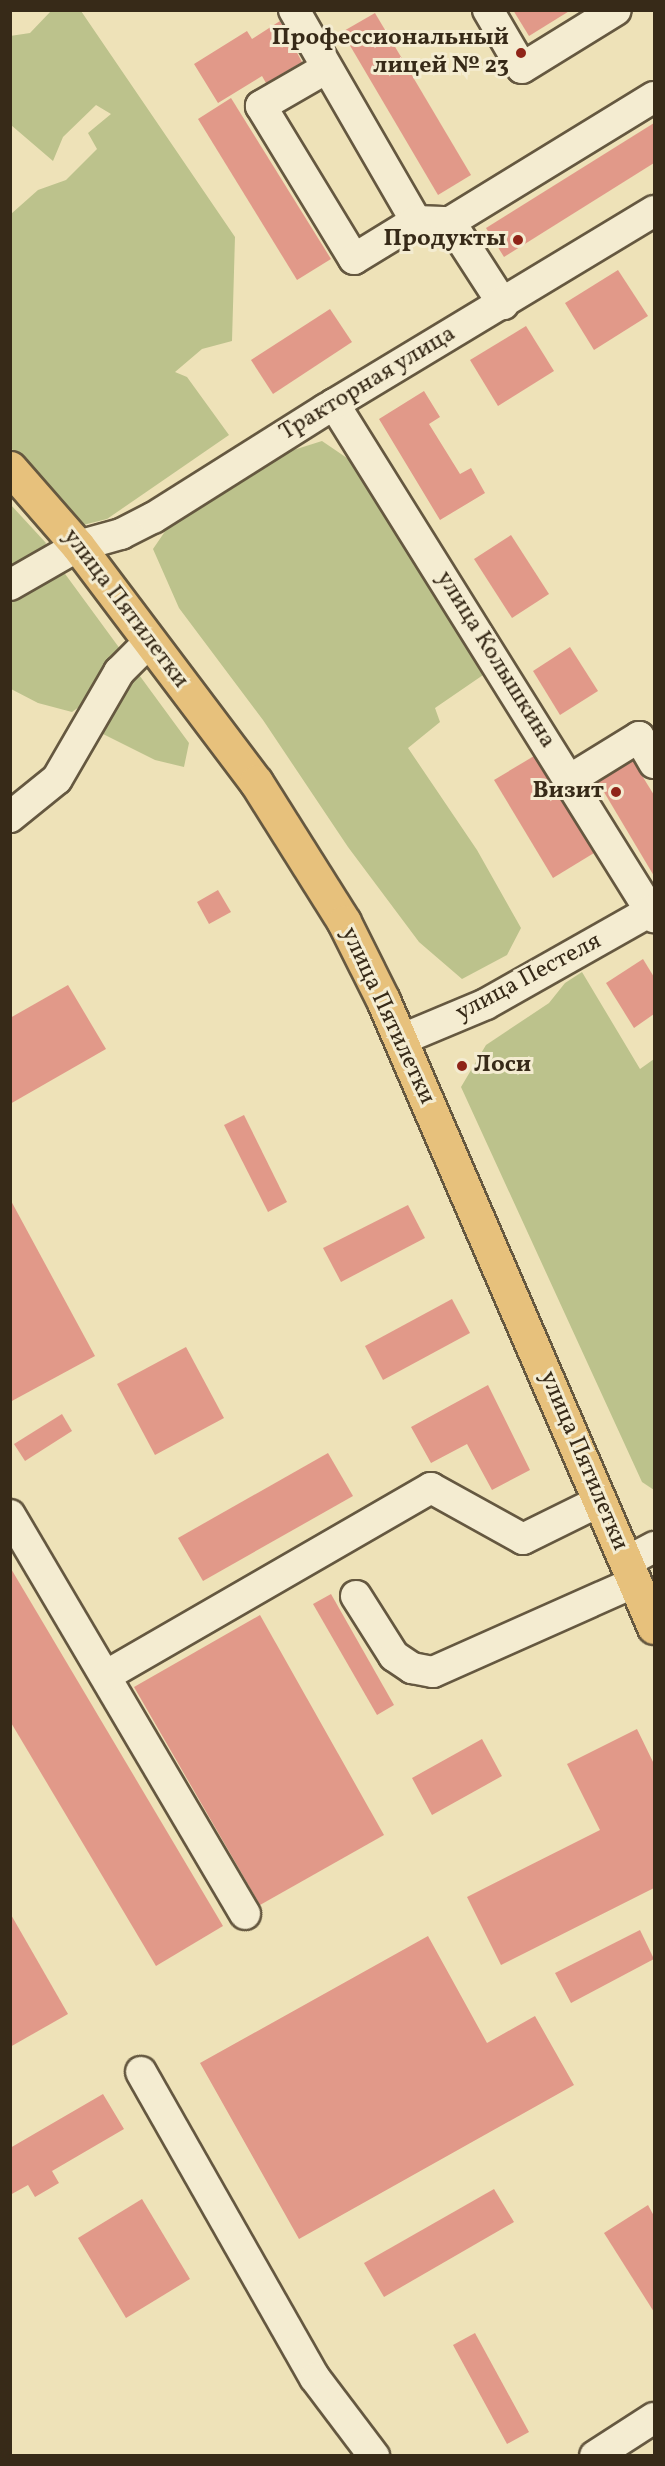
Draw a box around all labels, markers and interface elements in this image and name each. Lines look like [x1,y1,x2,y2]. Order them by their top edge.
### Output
place label: Профессиональный лицей № 23 [272,25,509,81]
marker: Профессиональный лицей № 23 [514,46,528,60]
place label: Продукты [383,226,506,254]
marker: Продукты [511,233,525,247]
street label: Тракторная улица [275,320,461,448]
street label: улица Пятилетки [56,524,194,694]
street label: улица Колышкина [429,566,561,754]
place label: Визит [533,778,604,806]
marker: Визит [609,785,623,799]
street label: улица Пятилетки [333,923,441,1109]
street label: улица Пестеля [451,928,607,1028]
place label: Лоси [474,1052,531,1080]
marker: Лоси [455,1059,469,1073]
street label: улица Пятилетки [532,1367,634,1555]

